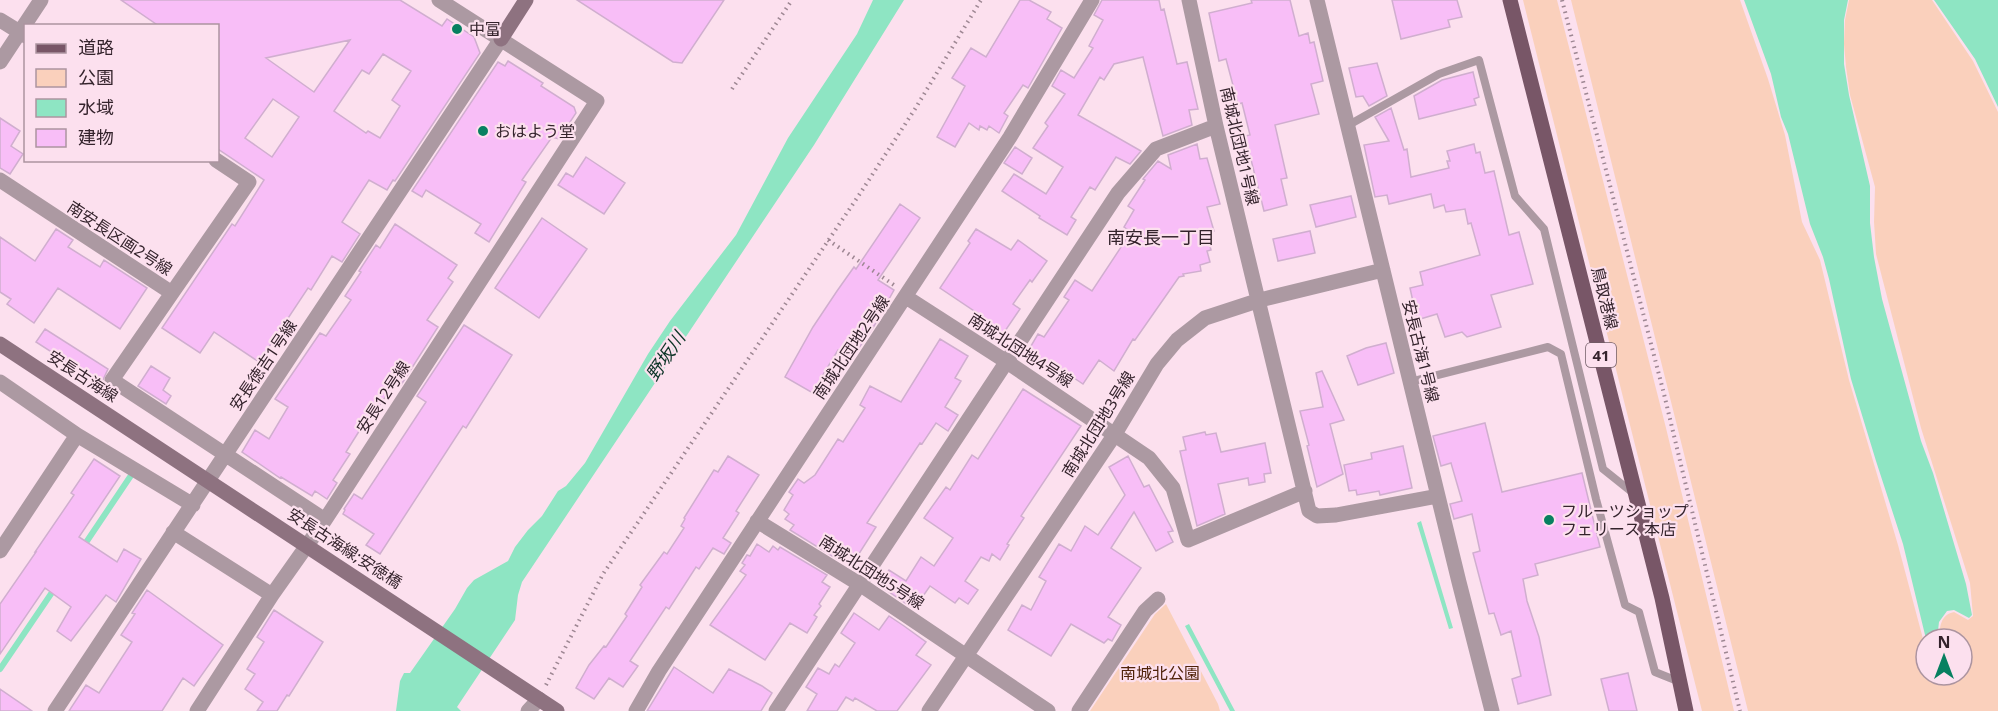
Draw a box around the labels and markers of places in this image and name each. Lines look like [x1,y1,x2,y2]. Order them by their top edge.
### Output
place label: 中富 [469,18,501,40]
marker: 中富 [450,22,464,36]
place label: おはよう堂 [495,120,575,142]
marker: おはよう堂 [476,124,490,138]
place label: フルーツショップ フェリース 本店 [1561,500,1689,540]
marker: フルーツショップ フェリース 本店 [1542,513,1556,527]

